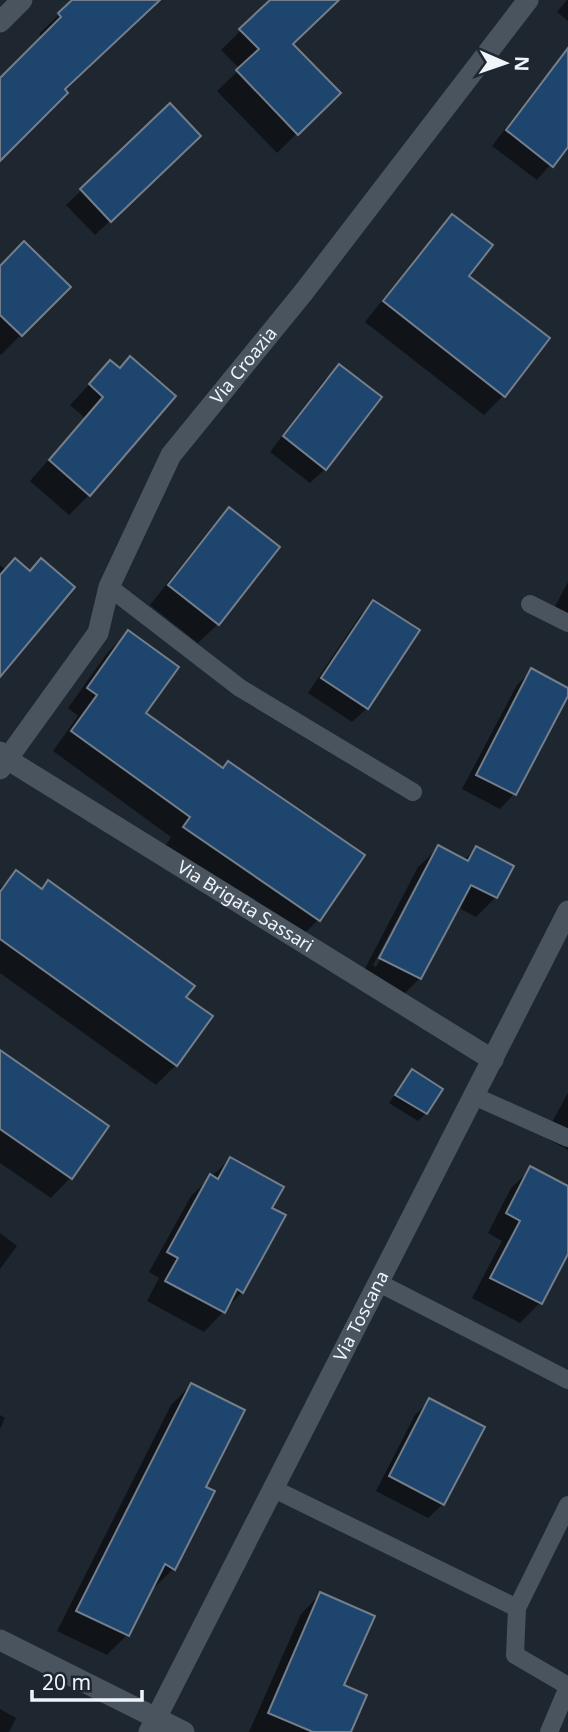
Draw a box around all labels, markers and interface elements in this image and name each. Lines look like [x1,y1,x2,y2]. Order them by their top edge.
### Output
north arrow [470,28,540,98]
text: N [509,55,535,72]
street label: Via Croazia [204,321,282,409]
street label: Via Brigata Sassari [173,854,318,957]
street label: Via Toscana [327,1266,393,1365]
scale bar [32,1658,142,1702]
text: 20 m [42,1668,91,1696]

